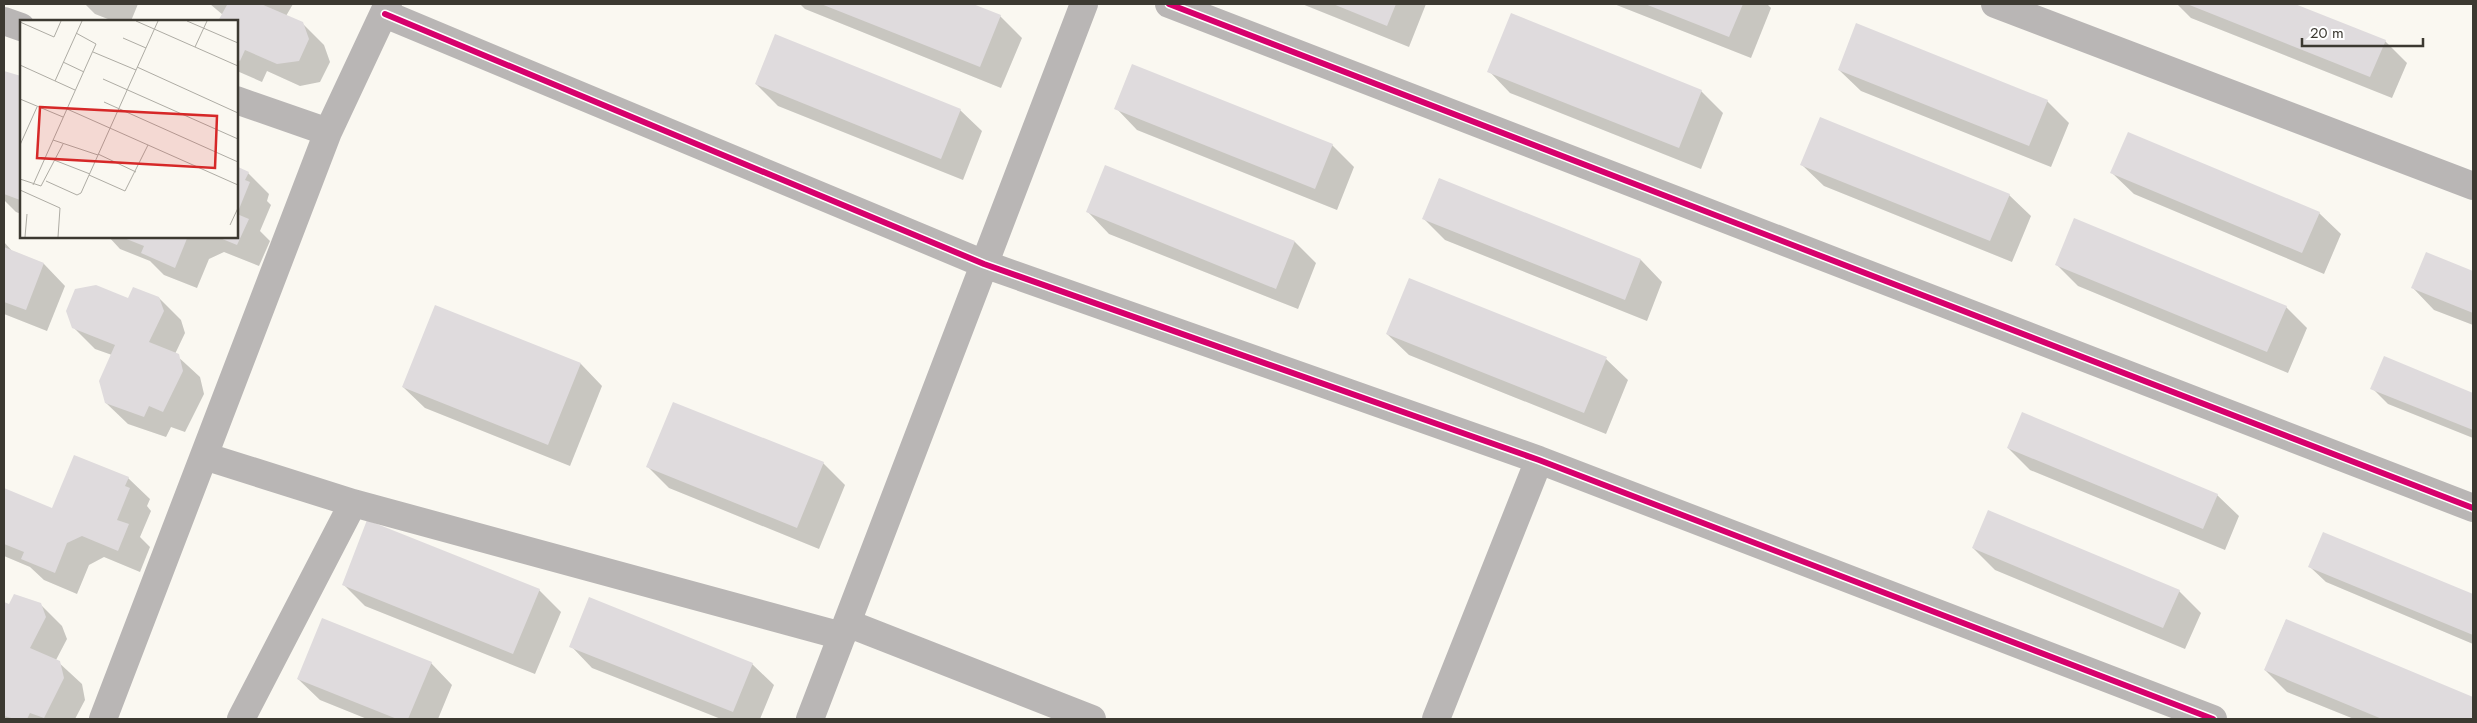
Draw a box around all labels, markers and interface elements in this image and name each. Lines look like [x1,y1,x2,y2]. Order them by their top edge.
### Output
scale bar [2302,15,2423,47]
inset map [20,20,238,238]
text: 20 m [2310,22,2344,44]

